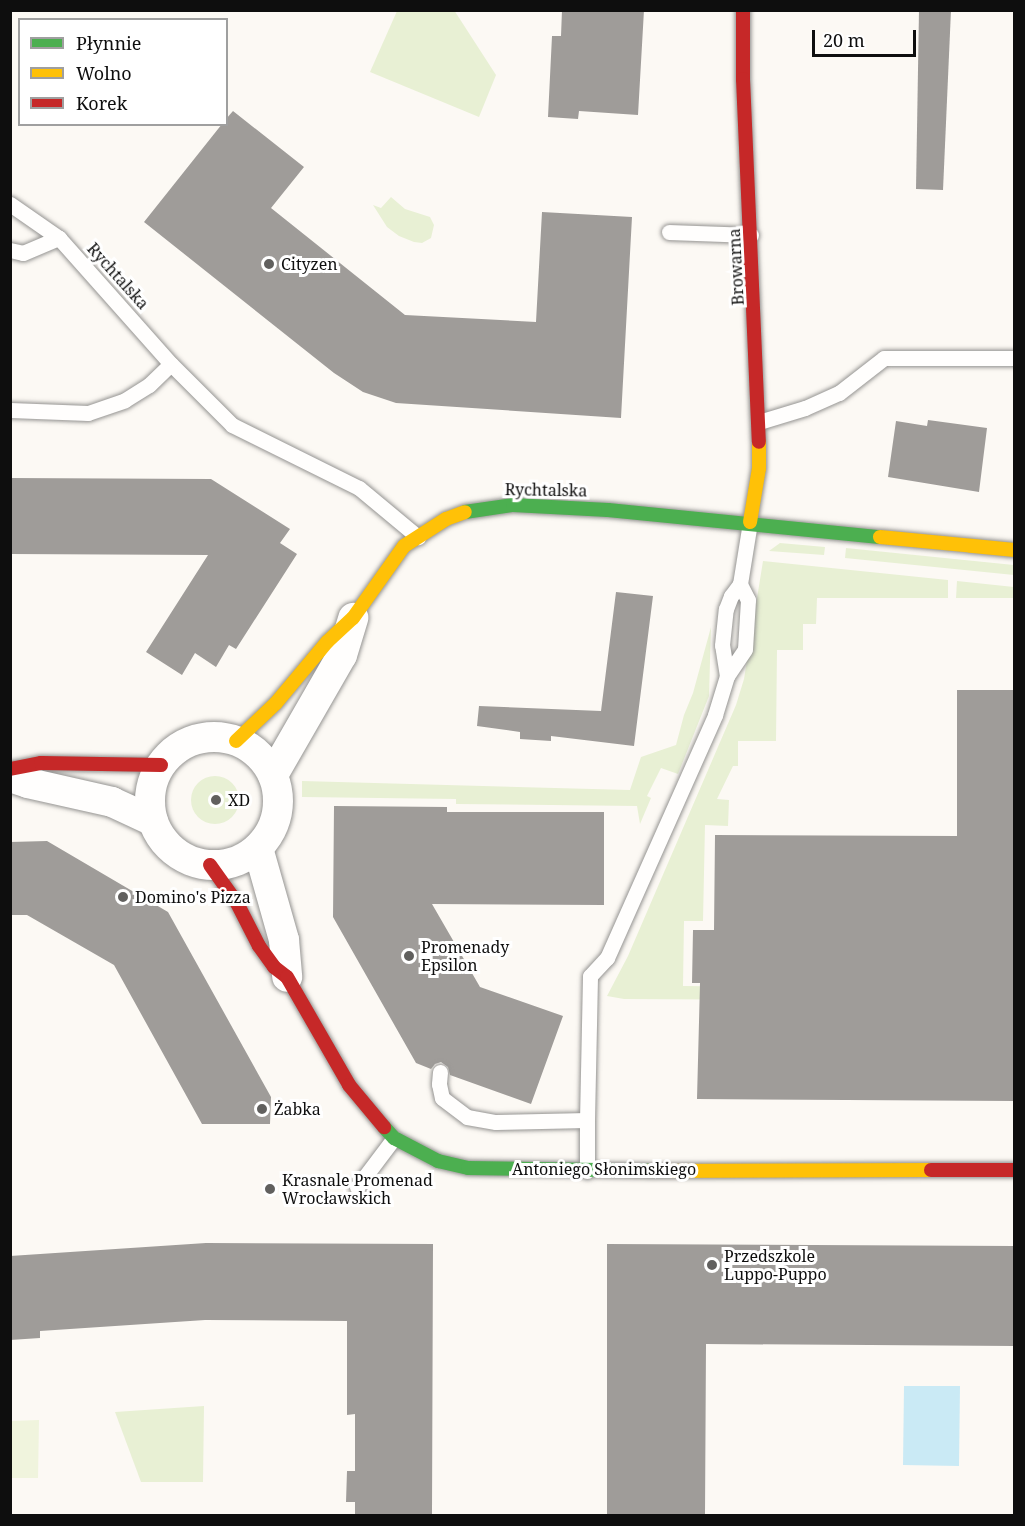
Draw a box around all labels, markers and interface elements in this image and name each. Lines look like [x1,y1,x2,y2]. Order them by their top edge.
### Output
legend [18,18,228,126]
scale bar [815,18,918,56]
text: 20 m [823,28,865,52]
text: Płynnie [76,31,141,55]
text: Wolno [76,61,132,85]
text: Korek [76,91,127,115]
street label: Browarna [724,228,748,306]
street label: Rychtalska [83,239,153,313]
place label: Cityzen [281,254,338,274]
marker: Cityzen [262,257,276,271]
street label: Rychtalska [505,480,587,500]
place label: XD [228,790,250,810]
marker: XD [209,793,223,807]
place label: Domino's Pizza [135,887,251,907]
marker: Domino's Pizza [116,890,130,904]
place label: Promenady Epsilon [421,937,509,975]
marker: Promenady Epsilon [402,949,416,963]
place label: Żabka [274,1099,321,1119]
marker: Żabka [255,1102,269,1116]
street label: Antoniego Słonimskiego [512,1159,696,1179]
place label: Krasnale Promenad Wrocławskich [282,1170,433,1208]
marker: Krasnale Promenad Wrocławskich [263,1182,277,1196]
place label: Przedszkole Luppo-Puppo [724,1246,827,1284]
marker: Przedszkole Luppo-Puppo [705,1258,719,1272]

